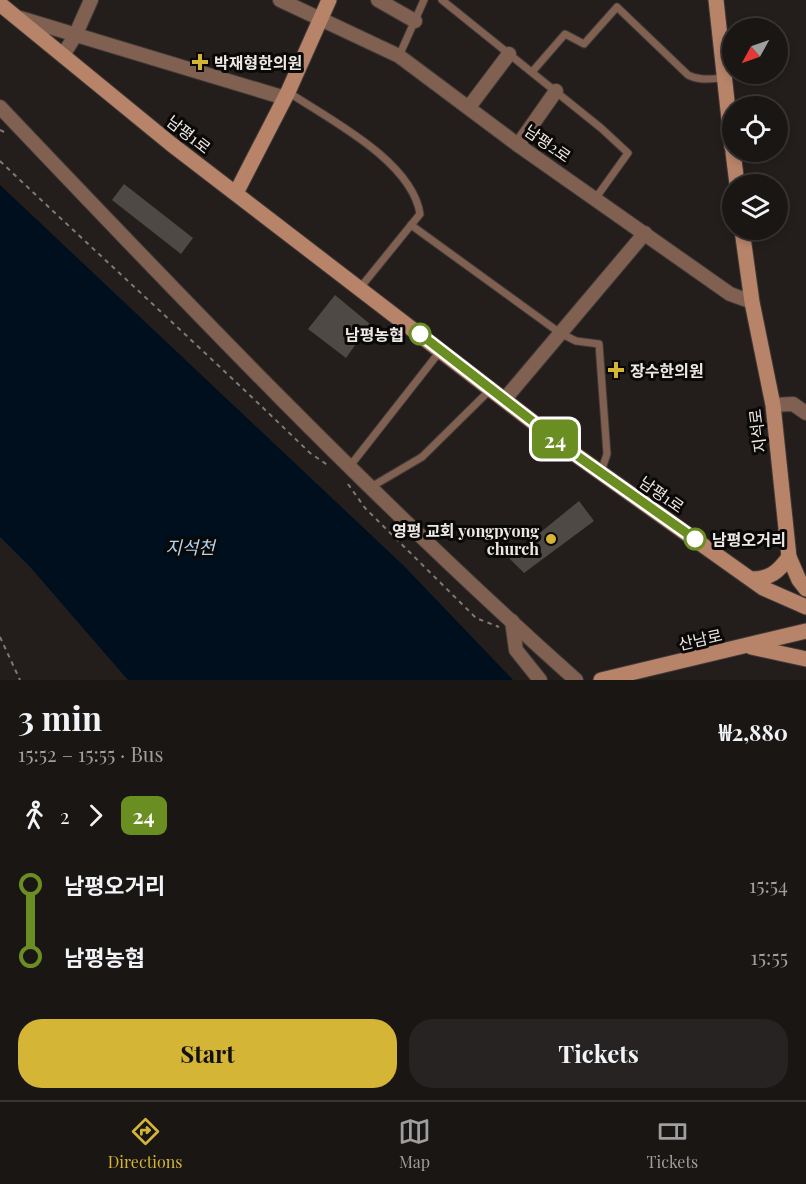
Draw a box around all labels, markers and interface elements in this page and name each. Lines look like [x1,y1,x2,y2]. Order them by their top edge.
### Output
north arrow [722,18,788,84]
map controls [722,18,788,240]
place label: 박재형한의원 [214,52,302,73]
marker: 박재형한의원 [191,53,209,71]
button: locate [722,96,788,162]
street label: 남평1로 [163,110,215,158]
street label: 남평2로 [521,120,575,167]
button: layers [722,174,788,240]
marker: 남평농협 [409,323,431,345]
place label: 남평농협 [345,324,404,345]
place label: 장수한의원 [630,360,704,381]
marker: 장수한의원 [607,361,625,379]
street label: 지석로 [744,408,770,454]
line badge: 24 [528,420,582,458]
text: 24 [544,425,566,453]
street label: 남평1로 [635,471,689,517]
place label: 영평 교회 yongpyong church [392,520,539,559]
marker: 남평오거리 [684,528,706,550]
place label: 남평오거리 [712,529,786,550]
marker: 영평 교회 yongpyong church [544,532,558,546]
water label: 지석천 [165,535,217,559]
street label: 산남로 [676,624,724,654]
text: 3 min [18,695,102,739]
text: ₩2,880 [719,717,788,747]
text: 15:52 – 15:55 · Bus [18,740,163,767]
icon: walk [18,799,51,832]
icon: forward [79,799,112,832]
text: 24 [133,801,155,829]
text: 2 [60,802,70,829]
text: 남평오거리 [64,870,165,900]
text: 15:54 [749,871,788,898]
text: 남평농협 [64,942,145,972]
text: 15:55 [751,943,788,970]
button: Start [18,1019,397,1088]
button: Tickets [409,1019,788,1088]
tab: Directions [108,1115,183,1172]
tab: Map [398,1115,431,1172]
tab: Tickets [647,1115,698,1172]

